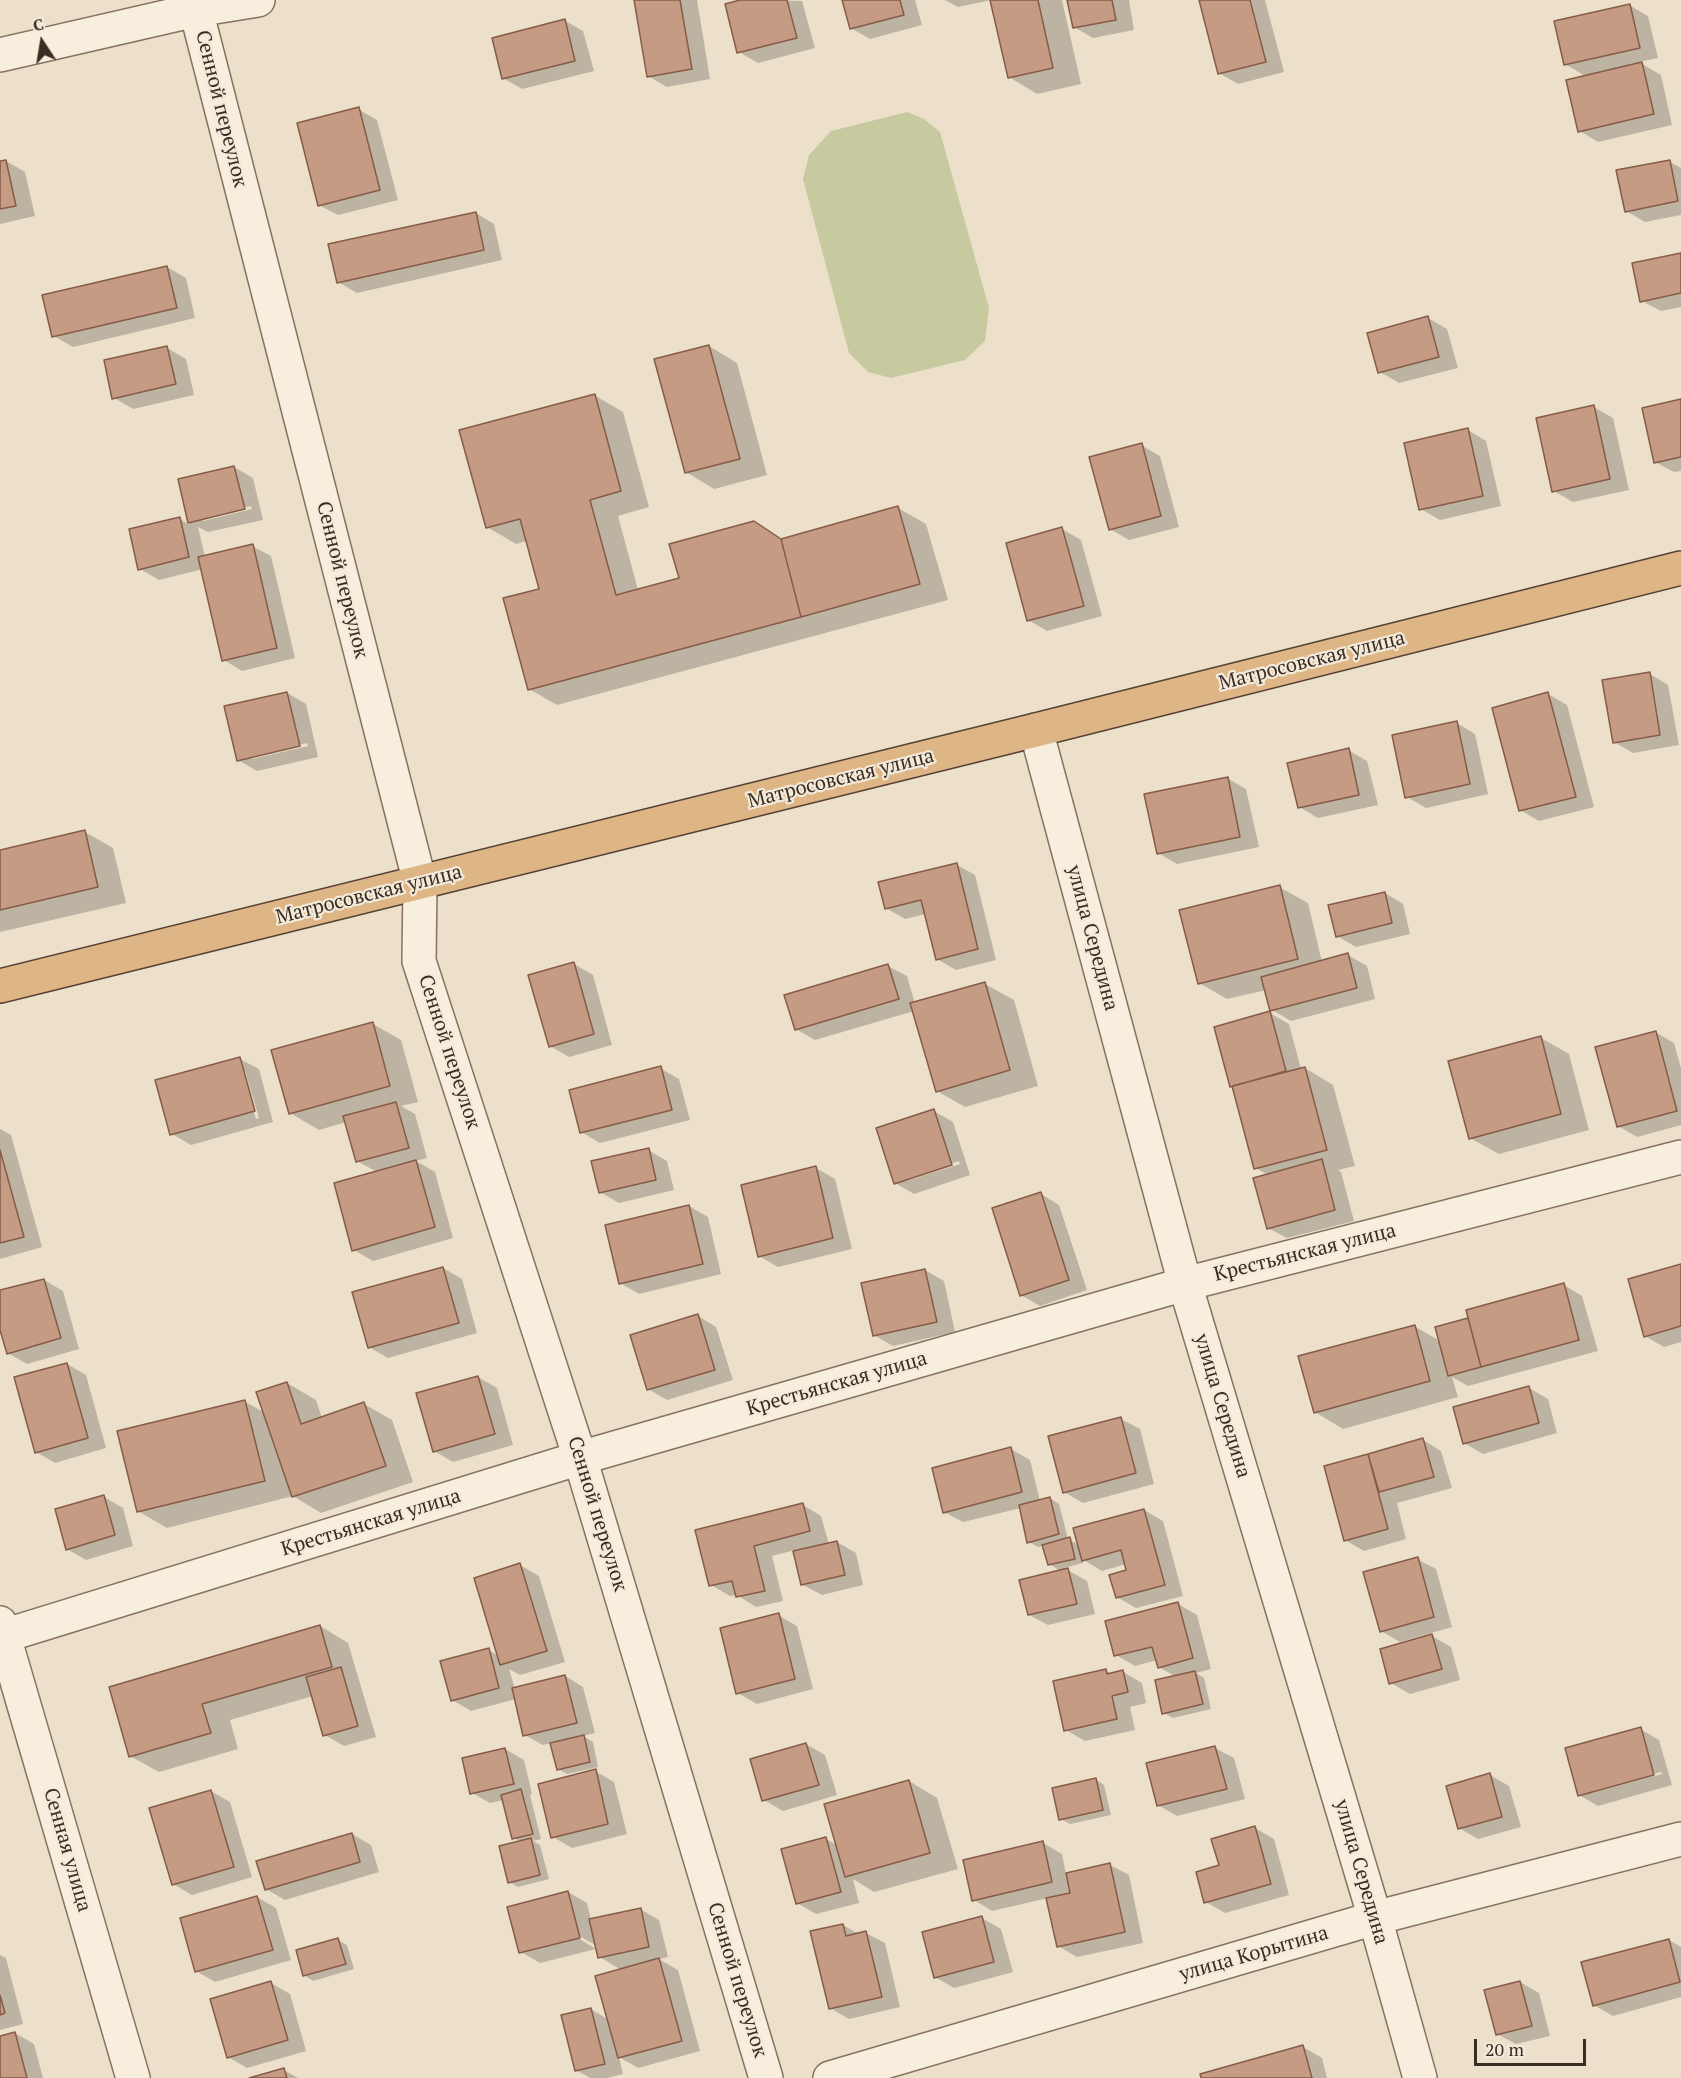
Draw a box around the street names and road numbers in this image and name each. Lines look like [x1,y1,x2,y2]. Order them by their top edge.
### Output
street label: Сенной переулок [190,28,252,190]
street label: Сенной переулок [311,499,373,661]
street label: Матросовская улица [1216,626,1408,696]
street label: Матросовская улица [745,744,937,814]
street label: Матросовская улица [273,860,465,930]
street label: улица Середина [1061,863,1123,1013]
street label: Сенной переулок [413,972,485,1132]
street label: Крестьянская улица [1212,1219,1398,1287]
street label: улица Середина [1189,1331,1255,1481]
street label: Крестьянская улица [744,1347,930,1421]
street label: Сенной переулок [562,1434,632,1594]
street label: Крестьянская улица [278,1484,464,1562]
street label: Сенная улица [38,1785,96,1915]
street label: улица Середина [1329,1797,1393,1947]
street label: Сенной переулок [702,1900,772,2060]
street label: улица Корытина [1177,1921,1331,1987]

